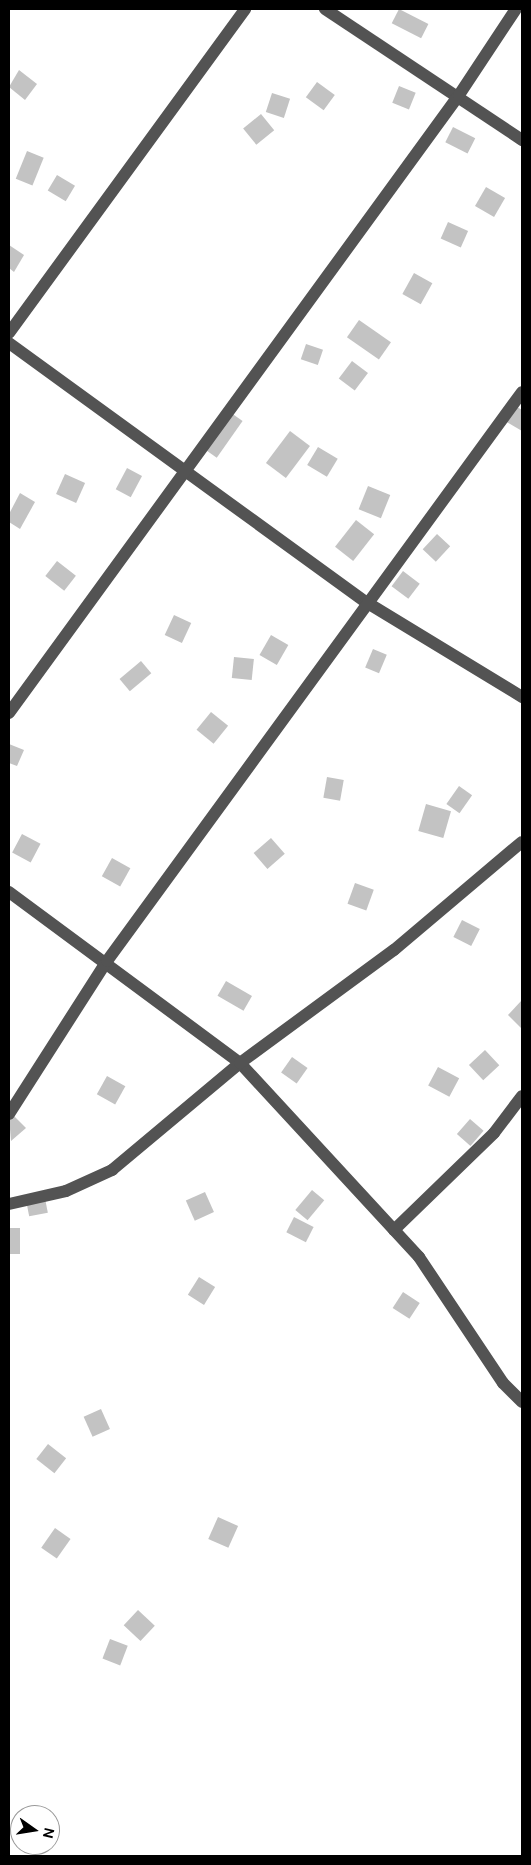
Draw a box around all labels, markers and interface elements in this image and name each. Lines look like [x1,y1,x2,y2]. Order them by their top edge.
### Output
north arrow [10,1805,60,1855]
text: N [39,1826,59,1840]

